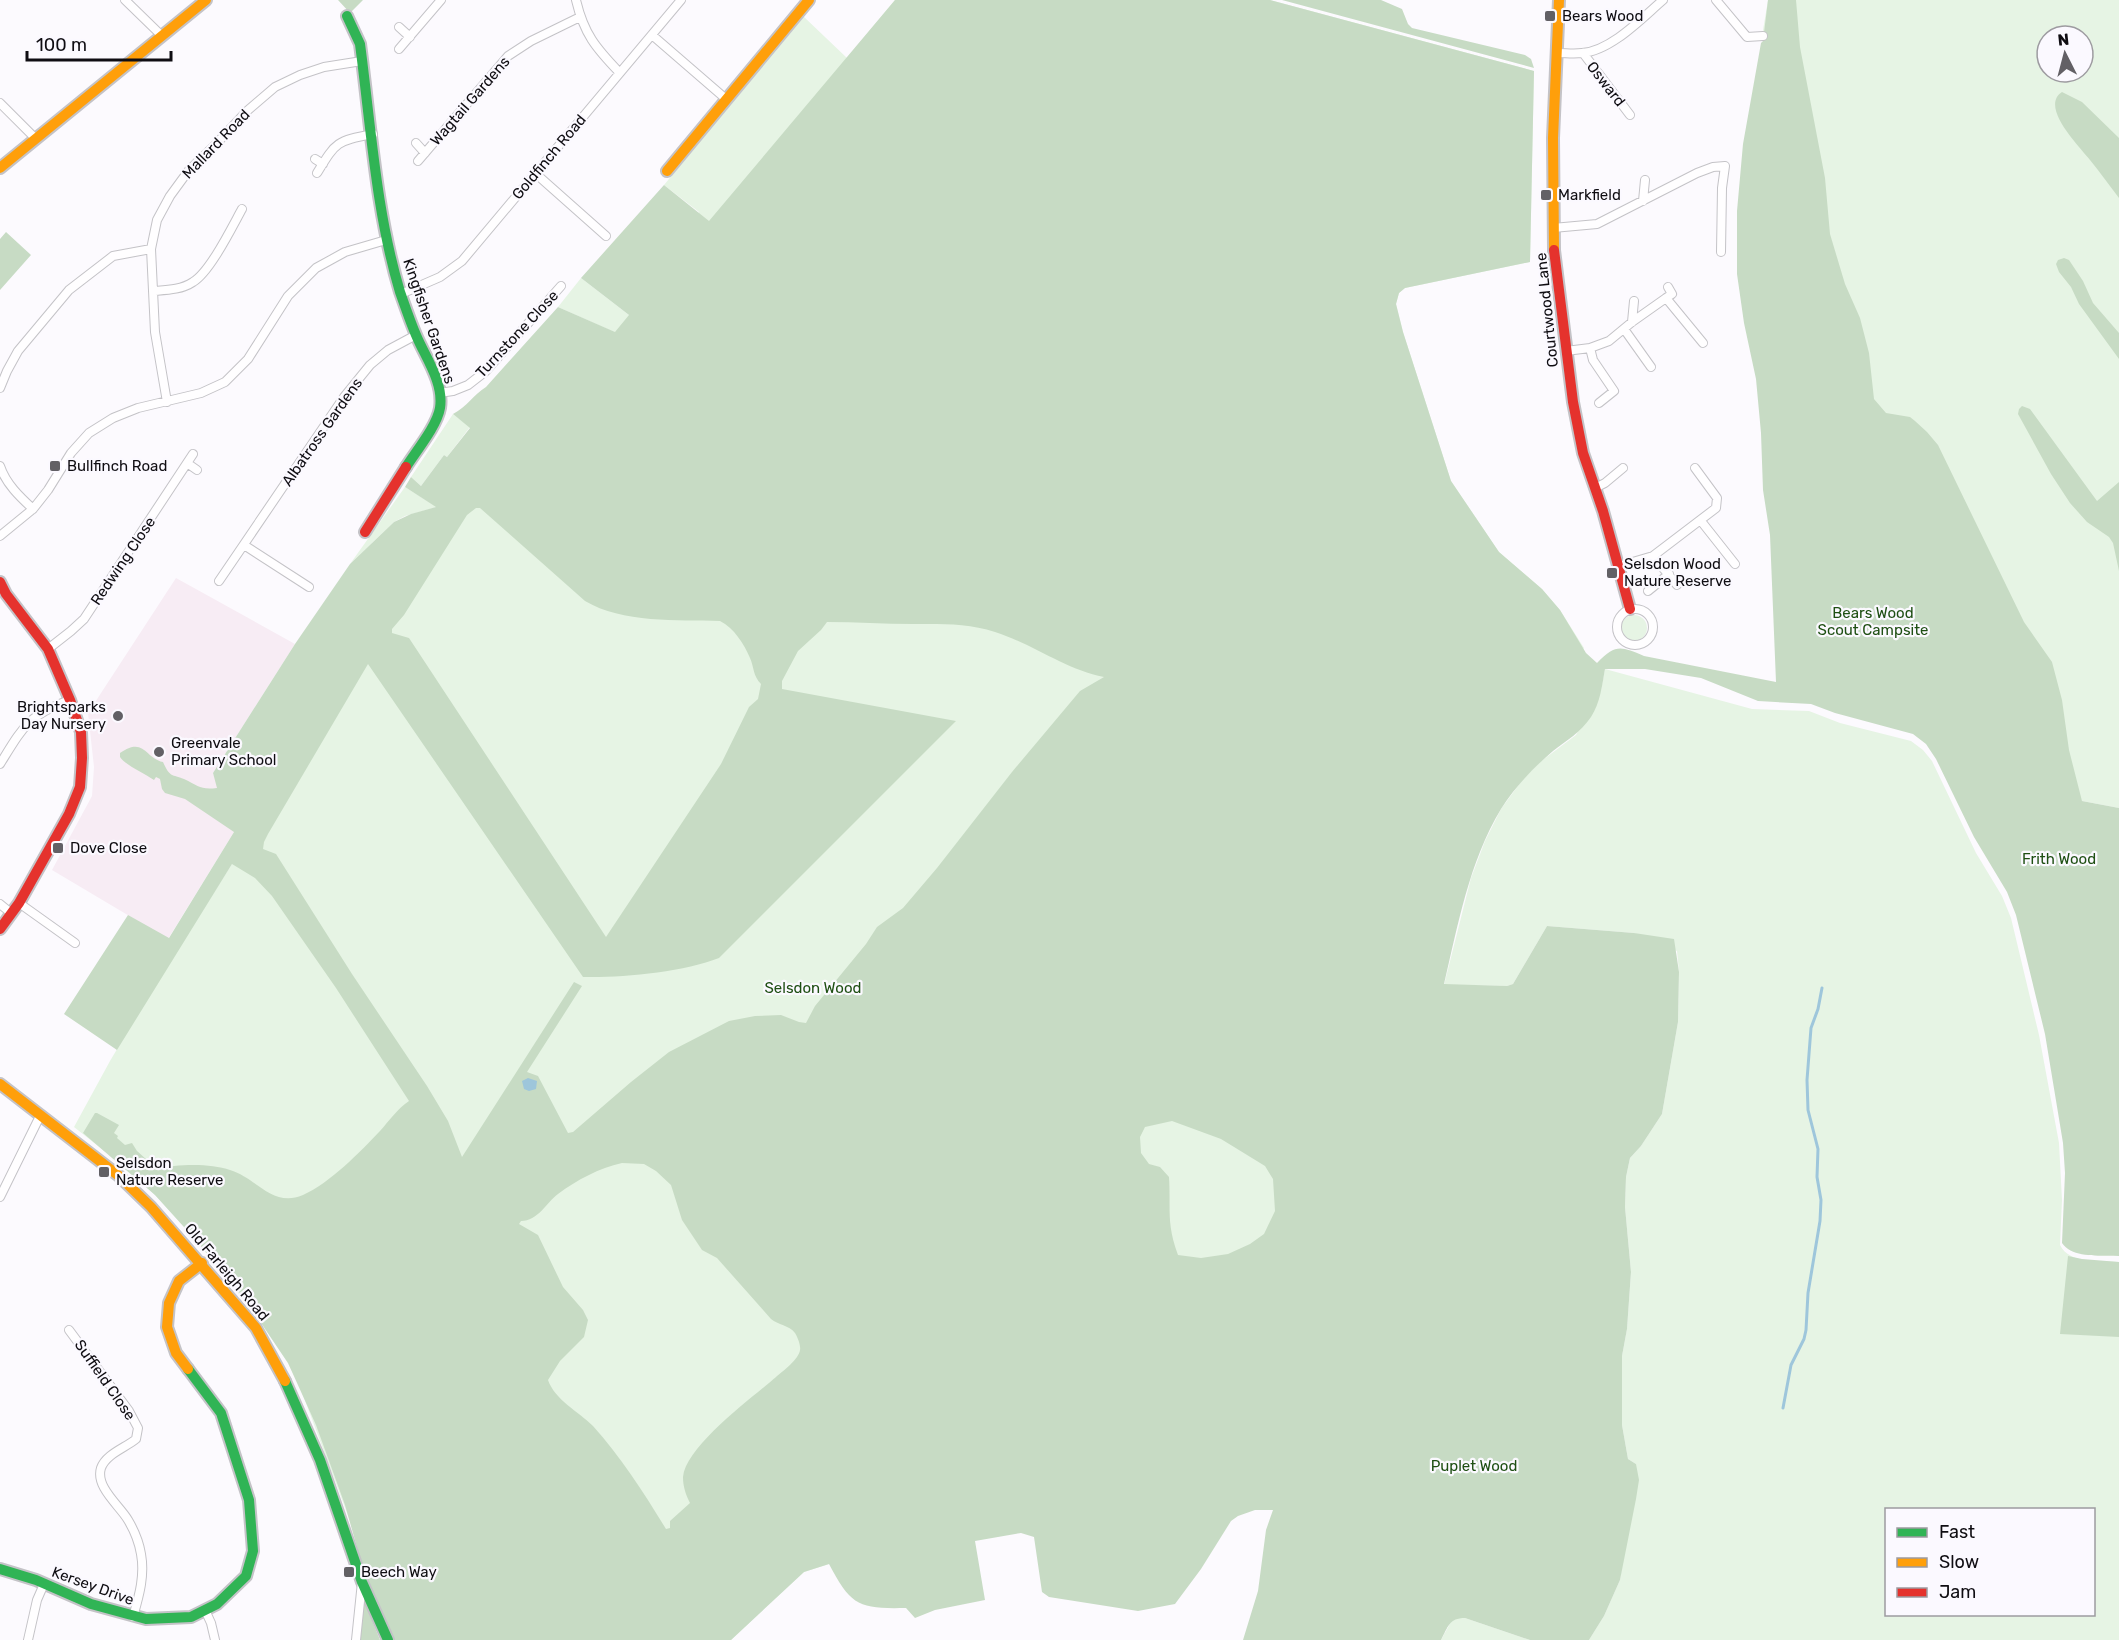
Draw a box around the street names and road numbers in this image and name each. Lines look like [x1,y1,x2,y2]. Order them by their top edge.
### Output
street label: Wagtail Gardens [426,53,514,149]
street label: Osward [1583,58,1629,110]
street label: Mallard Road [178,106,254,182]
street label: Goldfinch Road [508,111,590,203]
street label: Courtwood Lane [1532,252,1562,368]
street label: Kingfisher Gardens [399,256,459,386]
street label: Turnstone Close [472,287,562,381]
street label: Albatross Gardens [278,374,366,490]
street label: Redwing Close [87,513,159,609]
street label: Old Farleigh Road [181,1220,273,1324]
street label: Suffield Close [71,1336,139,1424]
street label: Kersey Drive [49,1563,137,1609]

